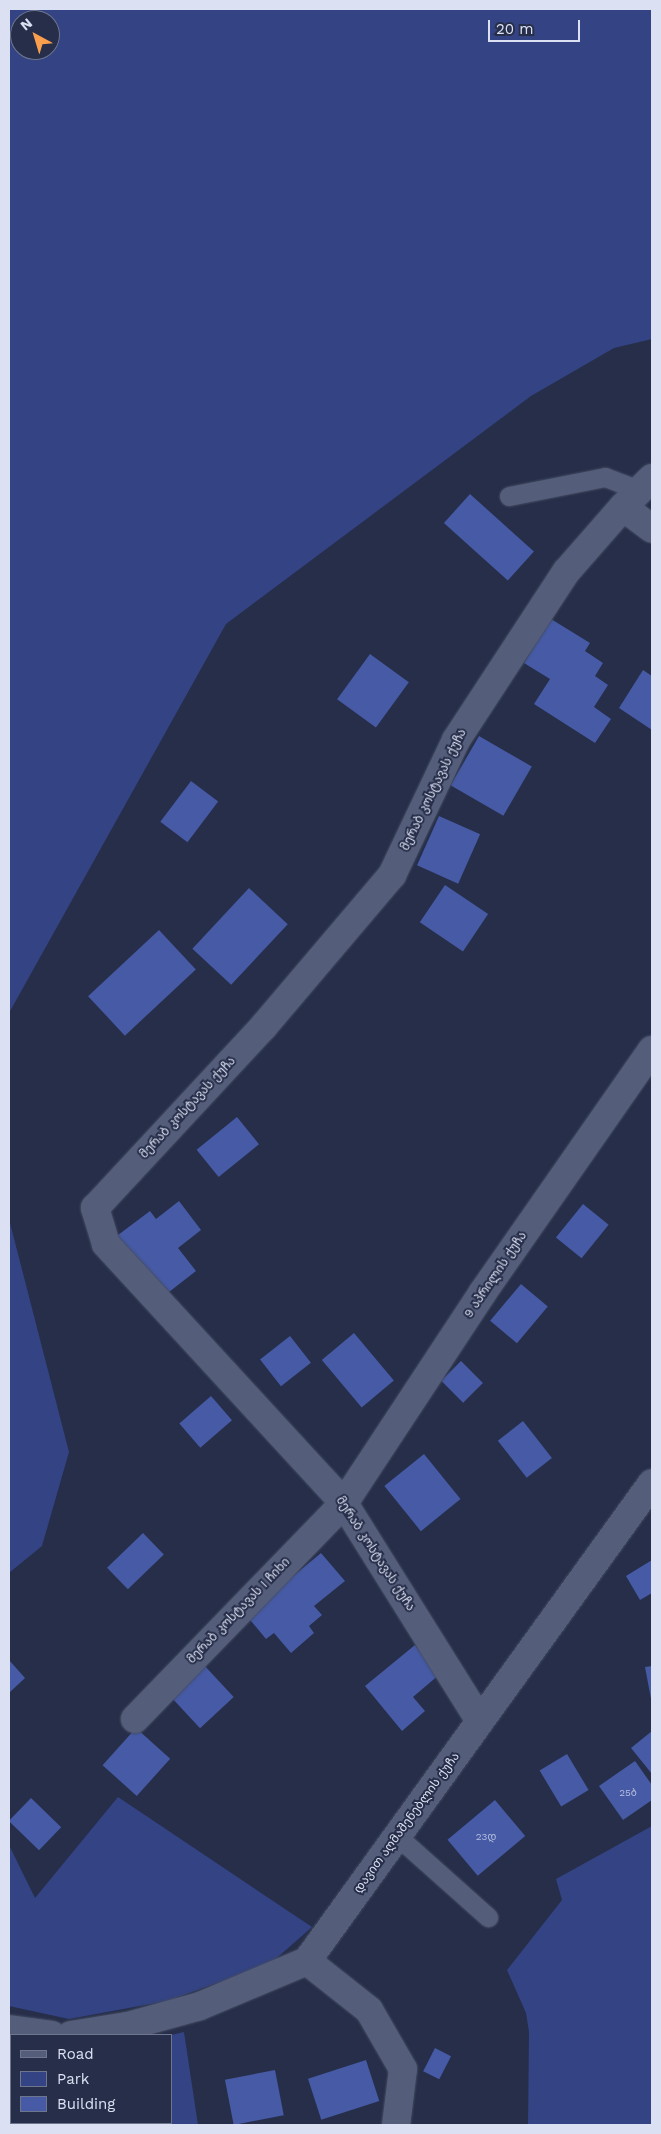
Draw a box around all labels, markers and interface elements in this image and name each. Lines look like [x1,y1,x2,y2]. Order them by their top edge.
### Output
north arrow [10,10,60,60]
scale bar [491,10,584,42]
text: N [17,15,35,34]
text: 20 m [496,20,534,38]
street label: მერაბ კოსტავას ქუჩა [398,727,470,853]
street label: მერაბ კოსტავას ქუჩა [137,1054,239,1162]
street label: 9 აპრილის ქუჩა [462,1229,530,1321]
street label: მერაბ კოსტავას ქუჩა [333,1494,417,1614]
street label: მერაბ კოსტავას I ჩიხი [185,1555,293,1667]
street label: დავით აღმაშენებლის ქუჩა [351,1750,463,1896]
house number: 25ბ [619,1787,637,1799]
house number: 23დ [476,1831,496,1843]
legend [10,2034,172,2124]
text: Road [57,2045,94,2063]
text: Park [57,2070,89,2088]
text: Building [57,2095,115,2113]

